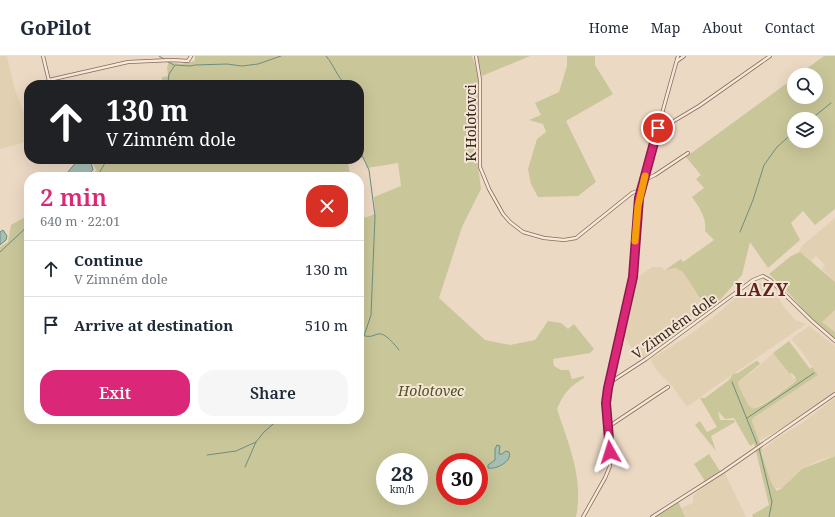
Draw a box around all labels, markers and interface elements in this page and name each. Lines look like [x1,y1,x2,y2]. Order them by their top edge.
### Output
text: GoPilot [20,15,91,41]
text: Home [589,18,629,37]
text: Map [651,18,680,37]
text: About [702,18,743,37]
text: Contact [765,18,815,37]
map controls [787,68,823,148]
button: search [787,68,823,104]
street label: K Holotovci [461,84,480,162]
text: 130 m [106,91,188,129]
icon: ahead [40,96,92,148]
pin [641,111,675,145]
button: layers [787,112,823,148]
icon: arrive [647,117,669,139]
text: V Zimném dole [106,127,236,151]
text: 2 min [40,180,107,213]
button: close [306,185,348,227]
text: 640 m · 22:01 [40,212,120,230]
text: Continue [74,250,143,270]
icon: ahead [40,258,62,280]
text: 130 m [305,259,348,279]
text: V Zimném dole [74,270,168,288]
district label: LAZY [735,277,789,301]
street label: V Zimném dole [628,289,720,363]
icon: arrive [40,314,62,336]
text: Arrive at destination [74,315,233,335]
text: 510 m [305,315,348,335]
button: Exit [40,370,190,416]
button: Share [198,370,348,416]
park label: Holotovec [397,381,464,400]
position arrow [589,431,631,473]
speed limit sign: 30 [436,453,488,505]
text: 28 [391,460,413,487]
text: km/h [390,482,414,496]

